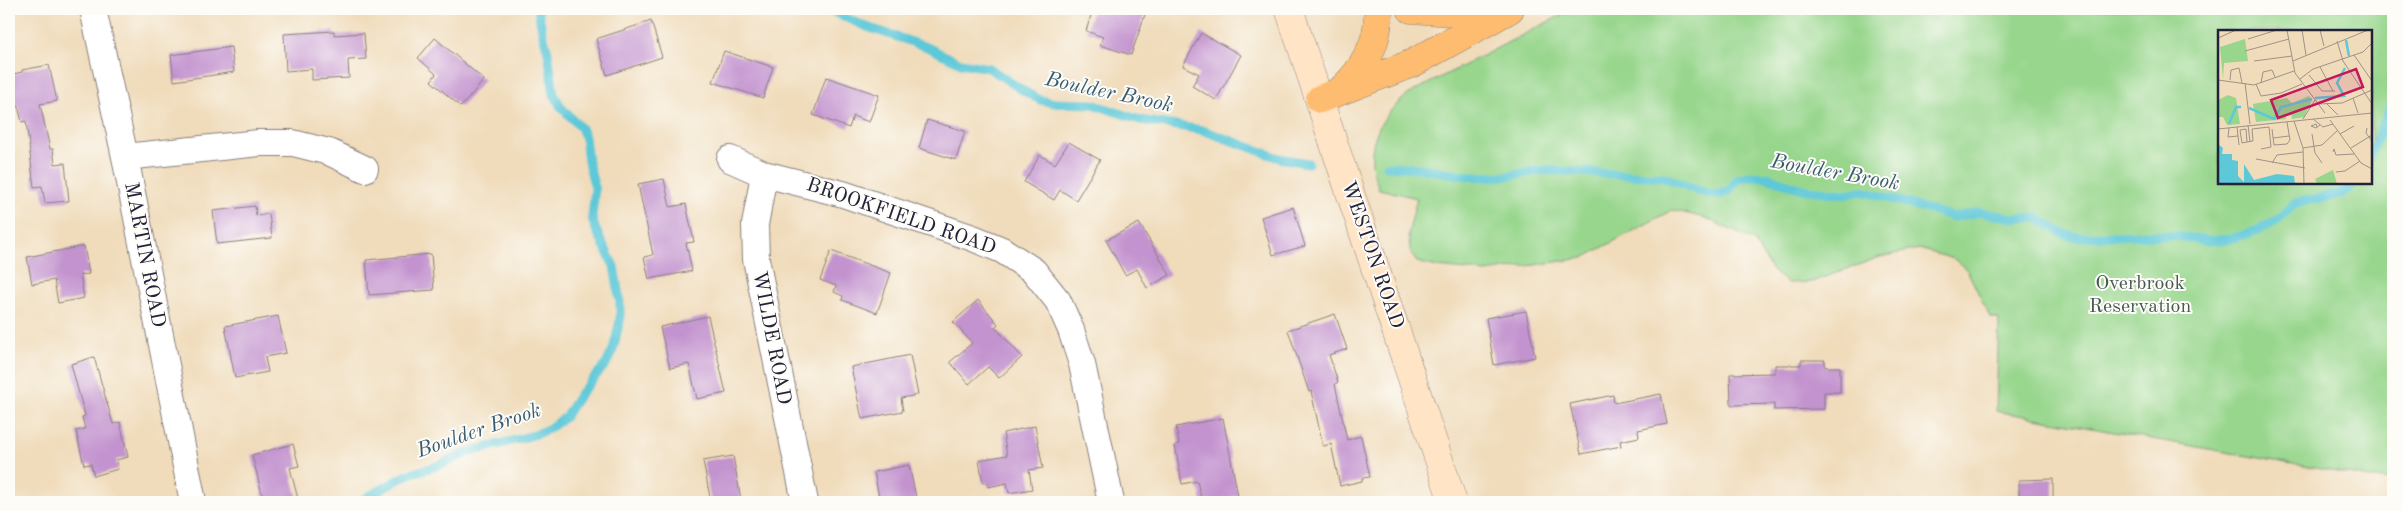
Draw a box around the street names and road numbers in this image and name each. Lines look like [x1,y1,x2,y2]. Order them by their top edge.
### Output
street label: BROOKFIELD ROAD [804,175,998,259]
street label: WESTON ROAD [1337,179,1407,331]
street label: MARTIN ROAD [120,181,168,329]
street label: WILDE ROAD [748,270,794,406]

